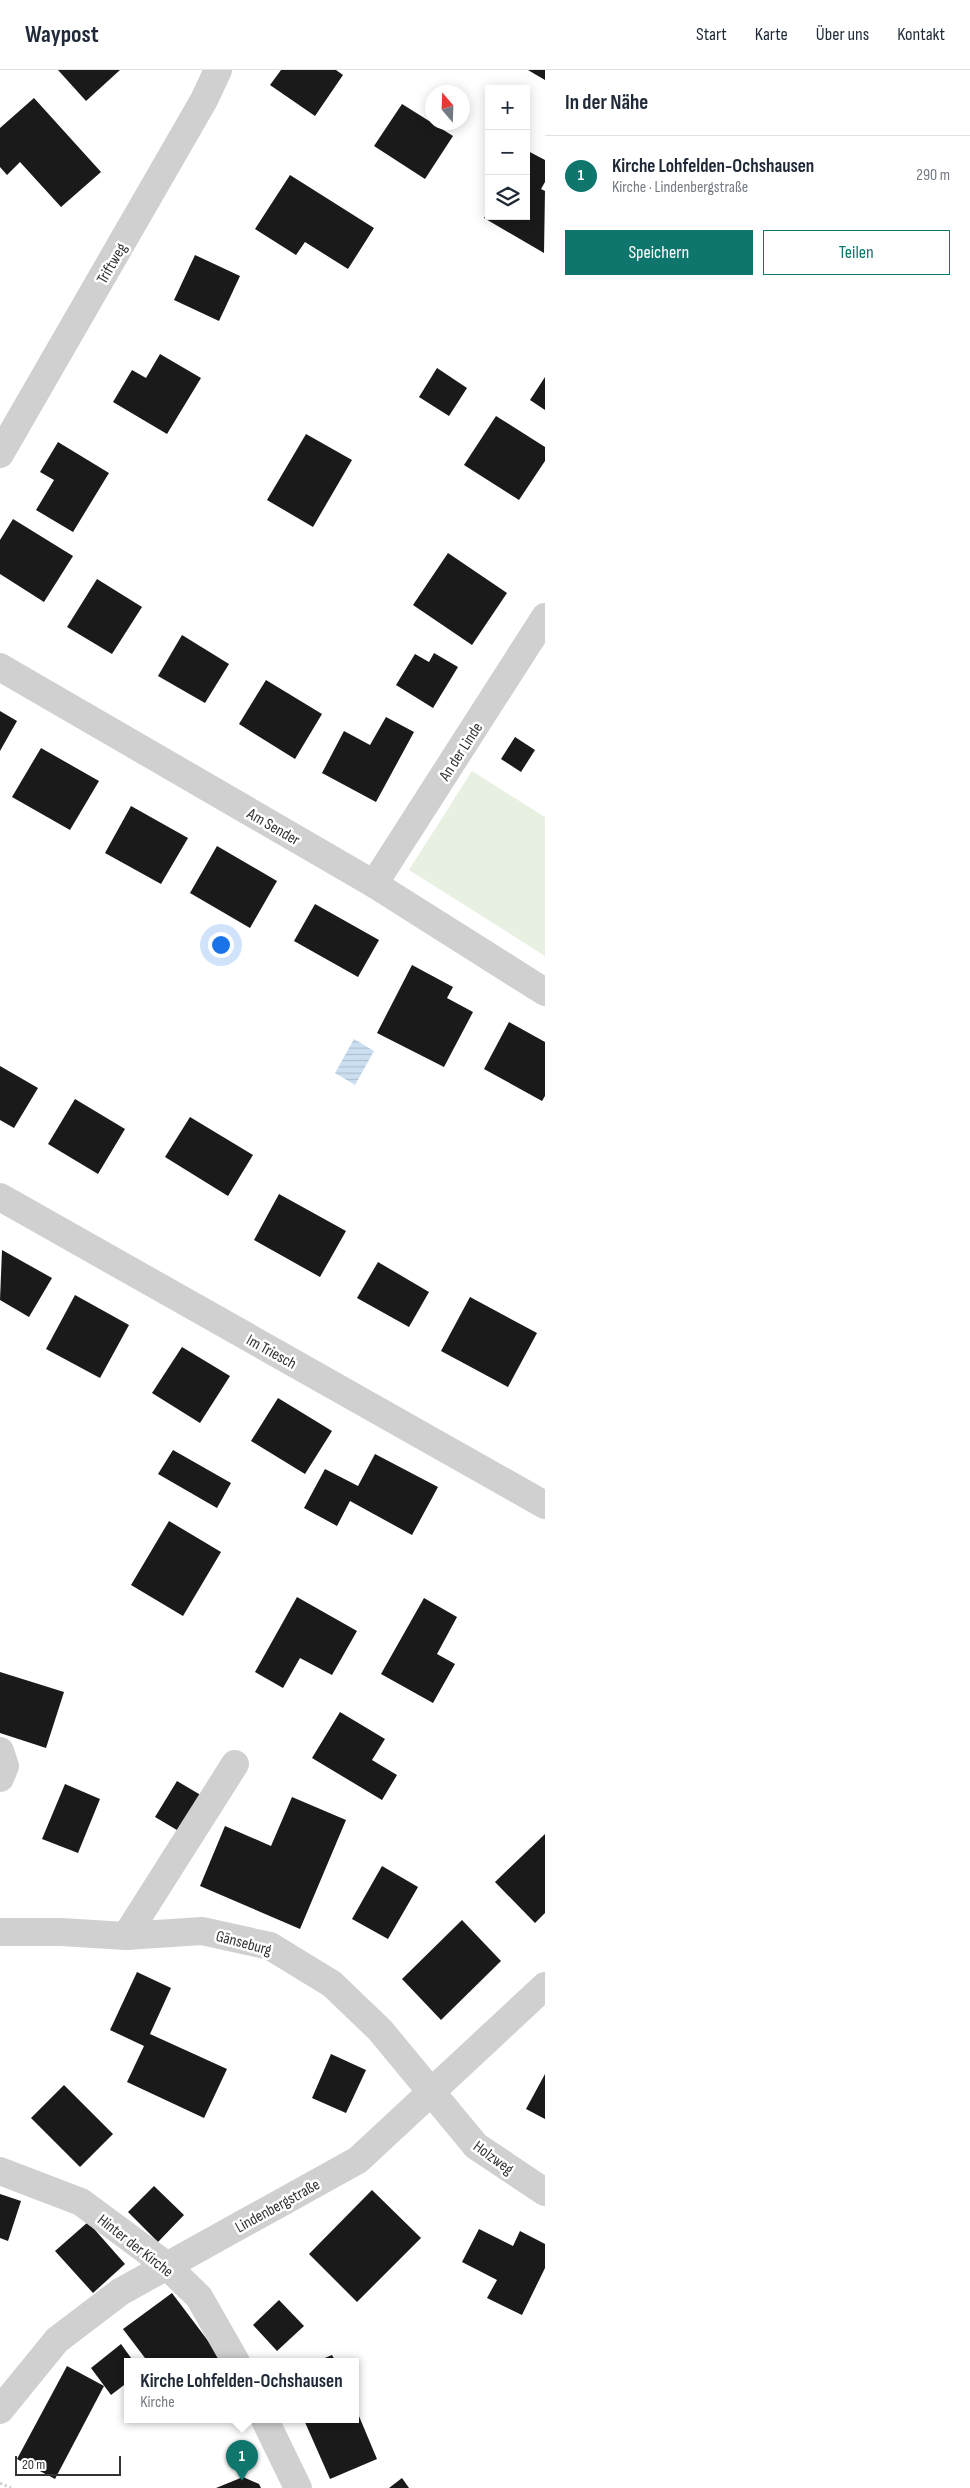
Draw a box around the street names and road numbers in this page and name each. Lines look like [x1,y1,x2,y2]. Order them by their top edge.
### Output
street label: Triftweg [93,240,132,288]
street label: An der Linde [435,719,487,785]
street label: Am Sender [243,804,303,850]
street label: Im Triesch [243,1331,300,1374]
street label: Gänseburg [214,1927,274,1960]
street label: Holzweg [469,2137,517,2179]
street label: Lindenbergstraße [232,2175,323,2237]
street label: Hinter der Kirche [93,2211,177,2282]

